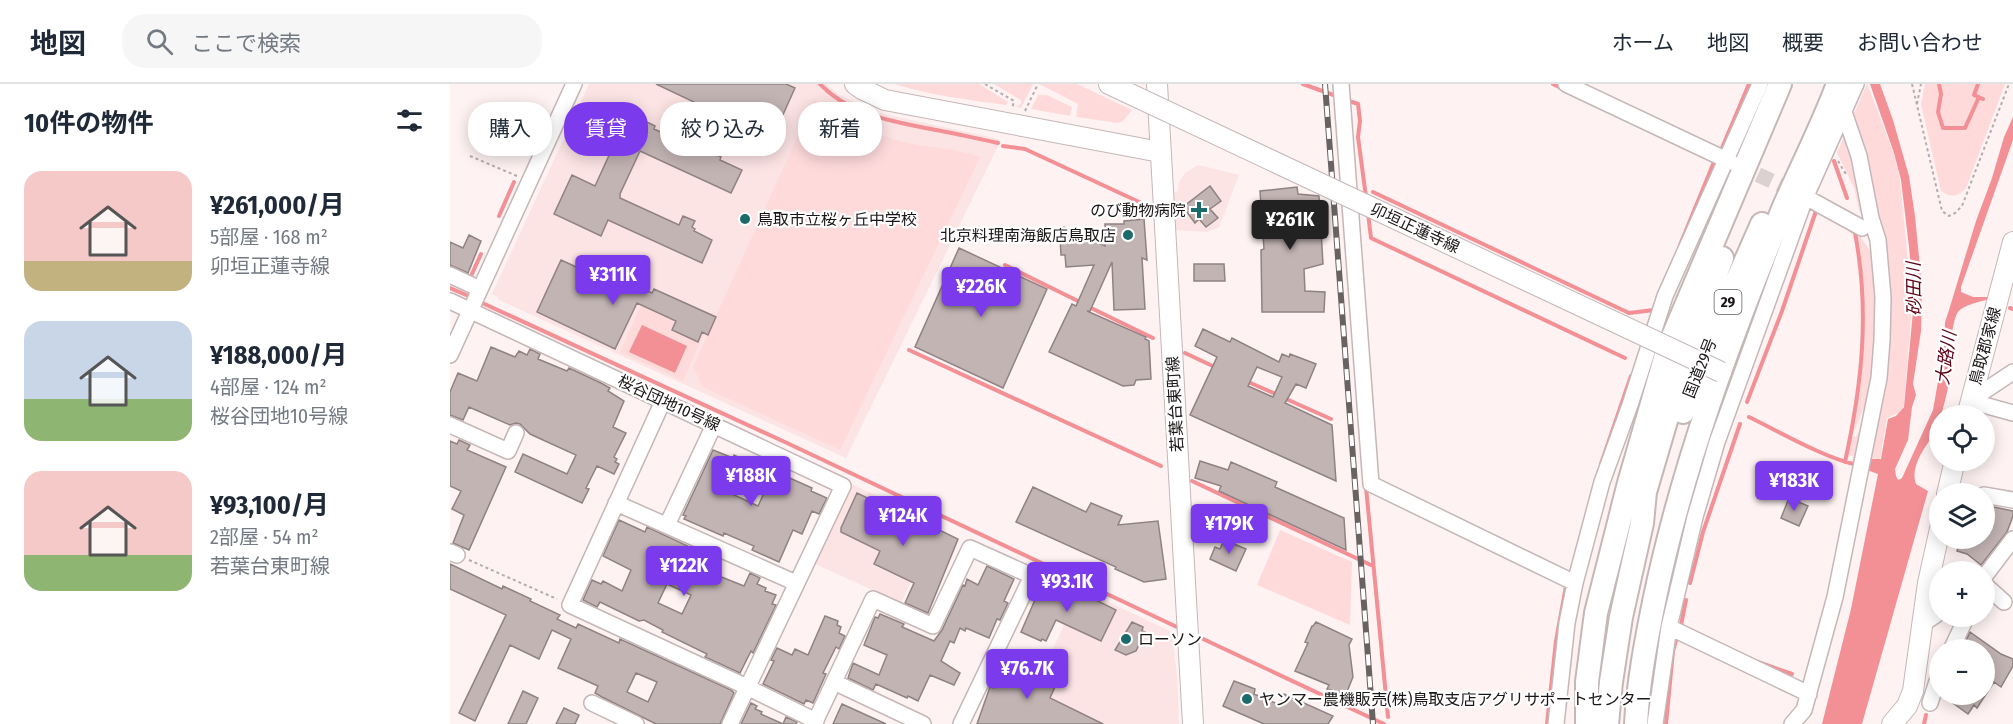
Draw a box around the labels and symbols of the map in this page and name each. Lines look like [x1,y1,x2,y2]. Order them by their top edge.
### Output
street label: 卯垣正蓮寺線 [1367,199,1463,257]
pin: ¥261K [1248,200,1332,251]
place label: のび動物病院 [1090,201,1186,220]
marker: のび動物病院 [1190,201,1208,219]
place label: 鳥取市立桜ヶ丘中学校 [757,210,917,229]
marker: 鳥取市立桜ヶ丘中学校 [738,212,752,226]
place label: 北京料理南海飯店鳥取店 [940,226,1116,245]
marker: 北京料理南海飯店鳥取店 [1121,228,1135,242]
pin: ¥311K [571,255,655,306]
water label: 砂田川 [1902,260,1925,316]
pin: ¥226K [939,267,1023,318]
road number: 29 [1714,290,1742,314]
street label: 鳥取郡家線 [1965,305,2005,387]
water label: 大路川 [1931,328,1961,386]
street label: 国道29号 [1679,335,1721,401]
street label: 若葉台東町線 [1163,356,1187,452]
street label: 桜谷団地10号線 [615,371,723,435]
pin: ¥188K [709,456,793,507]
pin: ¥183K [1752,461,1836,512]
pin: ¥124K [861,496,945,547]
pin: ¥179K [1187,504,1271,555]
pin: ¥122K [642,546,726,597]
pin: ¥93.1K [1018,562,1116,613]
place label: ローソン [1138,630,1202,649]
marker: ローソン [1119,632,1133,646]
pin: ¥76.7K [978,649,1076,700]
place label: ヤンマー農機販売(株)鳥取支店アグリサポートセンター [1259,690,1652,709]
marker: ヤンマー農機販売(株)鳥取支店アグリサポートセンター [1240,692,1254,706]

